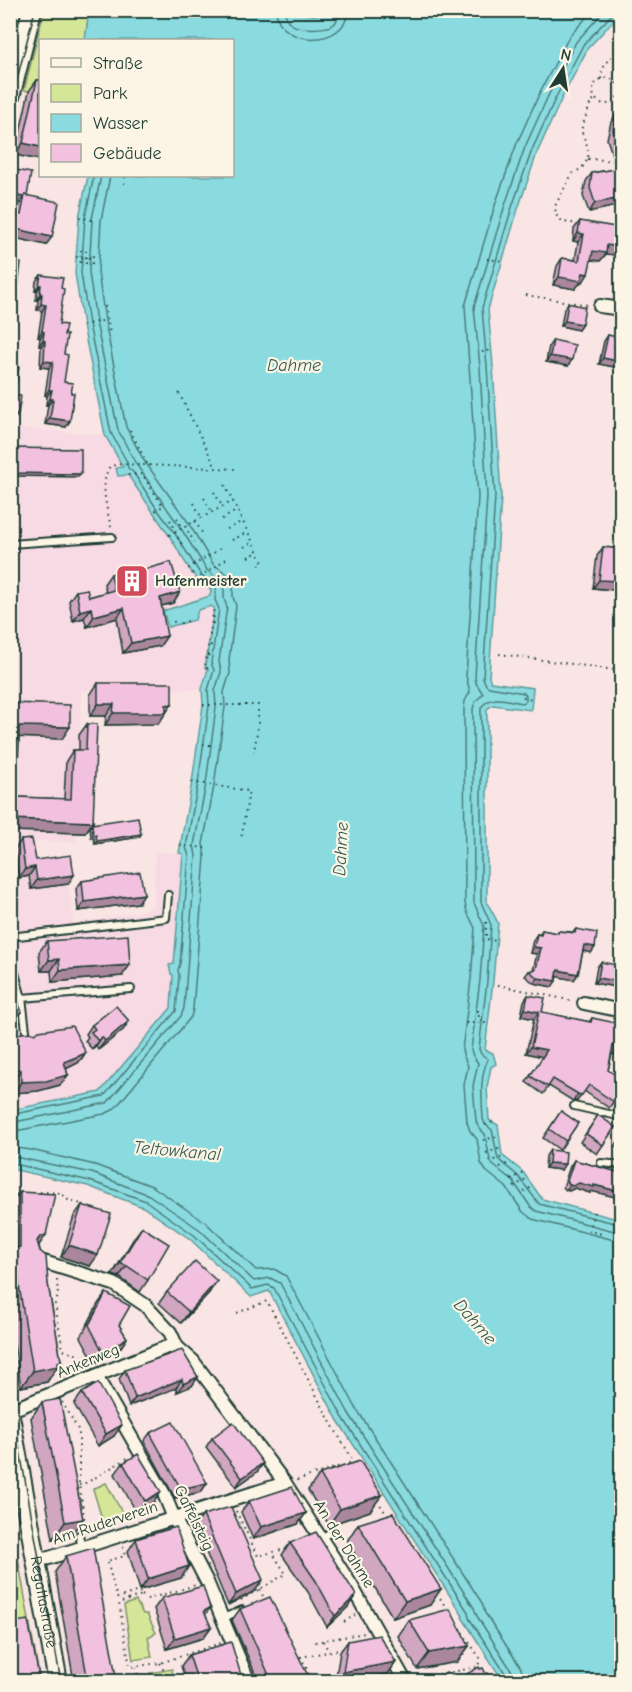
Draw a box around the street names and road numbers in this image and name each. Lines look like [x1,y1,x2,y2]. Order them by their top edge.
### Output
street label: Ankerweg [54,1340,122,1382]
street label: Gaffelsteig [170,1482,218,1554]
street label: An der Dahme [310,1497,378,1591]
street label: Am Ruderverein [50,1498,160,1548]
street label: Regattastraße [26,1555,61,1649]

